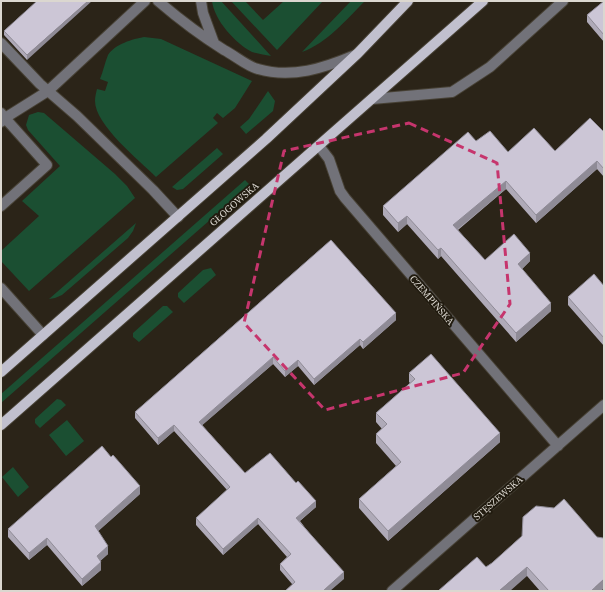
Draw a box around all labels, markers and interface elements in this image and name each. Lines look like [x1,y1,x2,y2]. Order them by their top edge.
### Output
street label: GŁOGOWSKA [207,179,262,229]
street label: CZEMPIŃSKA [407,272,457,328]
street label: STĘSZEWSKA [471,473,526,523]

